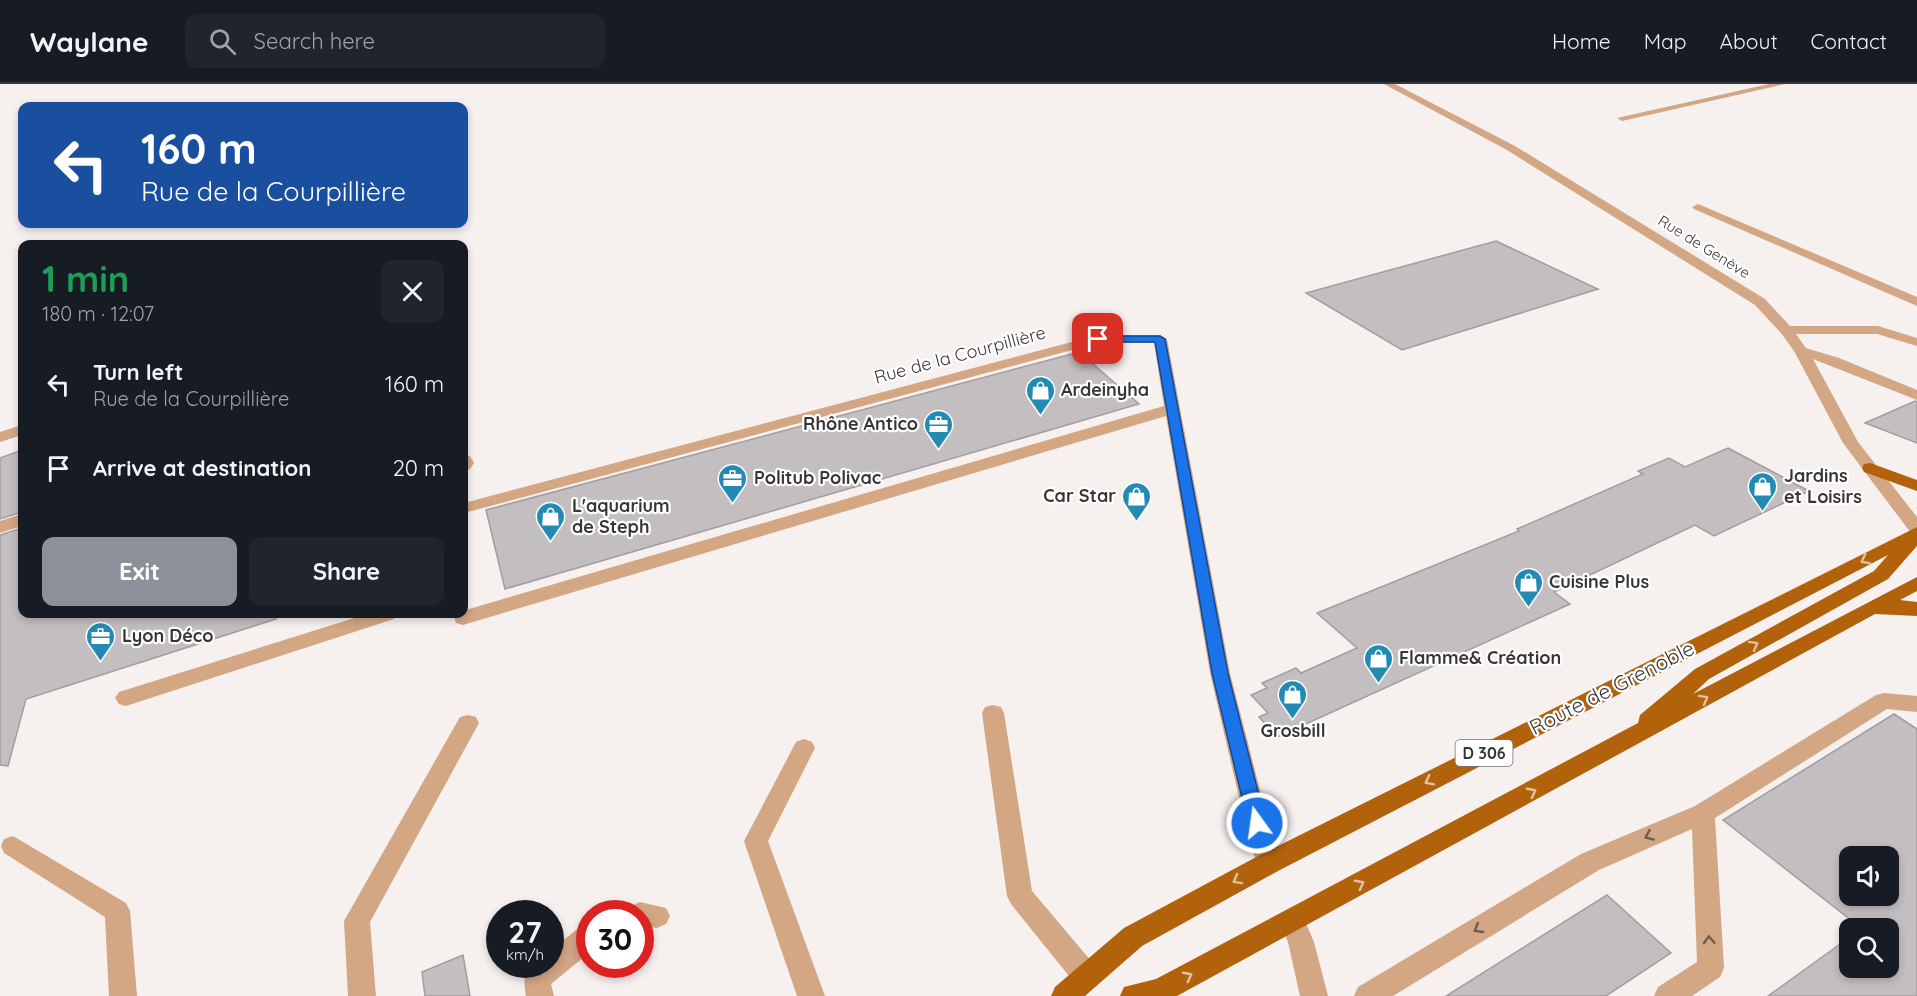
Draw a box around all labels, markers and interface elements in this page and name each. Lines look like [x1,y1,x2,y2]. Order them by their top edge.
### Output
search box [185,14,605,68]
text: Waylane [30,24,149,59]
icon: search [206,25,239,58]
text: Search here [254,27,375,55]
text: Home [1552,28,1611,54]
text: Map [1644,28,1687,54]
text: About [1720,28,1778,54]
text: Contact [1811,28,1887,54]
text: 160 m [141,122,257,175]
icon: left [42,126,120,204]
text: Rue de la Courpillière [141,174,406,208]
street label: Rue de Genève [1655,211,1754,282]
text: 1 min [42,256,129,301]
button: close [381,260,444,323]
text: 180 m · 12:07 [42,301,154,326]
pin [1072,313,1123,364]
street label: Rue de la Courpillière [872,321,1048,388]
icon: arrive [1081,322,1114,355]
text: Turn left [93,358,183,386]
icon: left [42,368,75,401]
text: 160 m [385,370,444,398]
shop icon: Ardeinyha [1024,374,1056,416]
place label: Ardeinyha [1061,378,1149,401]
text: Rue de la Courpillière [93,386,289,411]
office icon: Rhône Antico [923,408,955,450]
place label: Rhône Antico [803,412,918,435]
icon: arrive [42,452,75,485]
text: Arrive at destination [93,454,311,482]
text: 20 m [393,454,444,482]
office icon: Politub Polivac [717,462,749,504]
place label: Jardins et Loisirs [1784,464,1862,508]
place label: Politub Polivac [754,466,881,489]
shop icon: Jardins et Loisirs [1747,470,1779,512]
shop icon: Car Star [1121,480,1153,522]
place label: Car Star [1043,484,1116,507]
place label: L'aquarium de Steph [572,494,670,538]
shop icon: L'aquarium de Steph [535,500,567,542]
button: Exit [42,537,237,606]
button: Share [249,537,444,606]
one-way arrow [1860,553,1871,564]
shop icon: Cuisine Plus [1512,566,1544,608]
place label: Cuisine Plus [1549,570,1650,593]
office icon: Lyon Déco [85,620,117,662]
place label: Lyon Déco [122,624,213,647]
street label: Route de Grenoble [1525,634,1698,740]
one-way arrow [1748,641,1758,652]
shop icon: Flamme& Création [1362,642,1394,684]
place label: Flamme& Création [1399,646,1561,669]
shop icon: Grosbill [1277,678,1309,720]
one-way arrow [1698,695,1708,706]
place label: Grosbill [1260,719,1326,742]
road number: D 306 [1456,740,1512,766]
one-way arrow [1424,774,1435,786]
one-way arrow [1526,788,1536,799]
position arrow [1225,791,1289,855]
one-way arrow [1645,829,1656,841]
map controls [1839,846,1899,978]
button: sound [1839,846,1899,906]
one-way arrow [1233,873,1243,884]
one-way arrow [1354,880,1364,891]
speed limit sign: 30 [576,900,654,978]
text: 27 [508,913,542,951]
button: search [1839,918,1899,978]
one-way arrow [1474,922,1484,933]
one-way arrow [1703,935,1716,944]
text: km/h [506,945,544,964]
one-way arrow [1182,972,1192,983]

